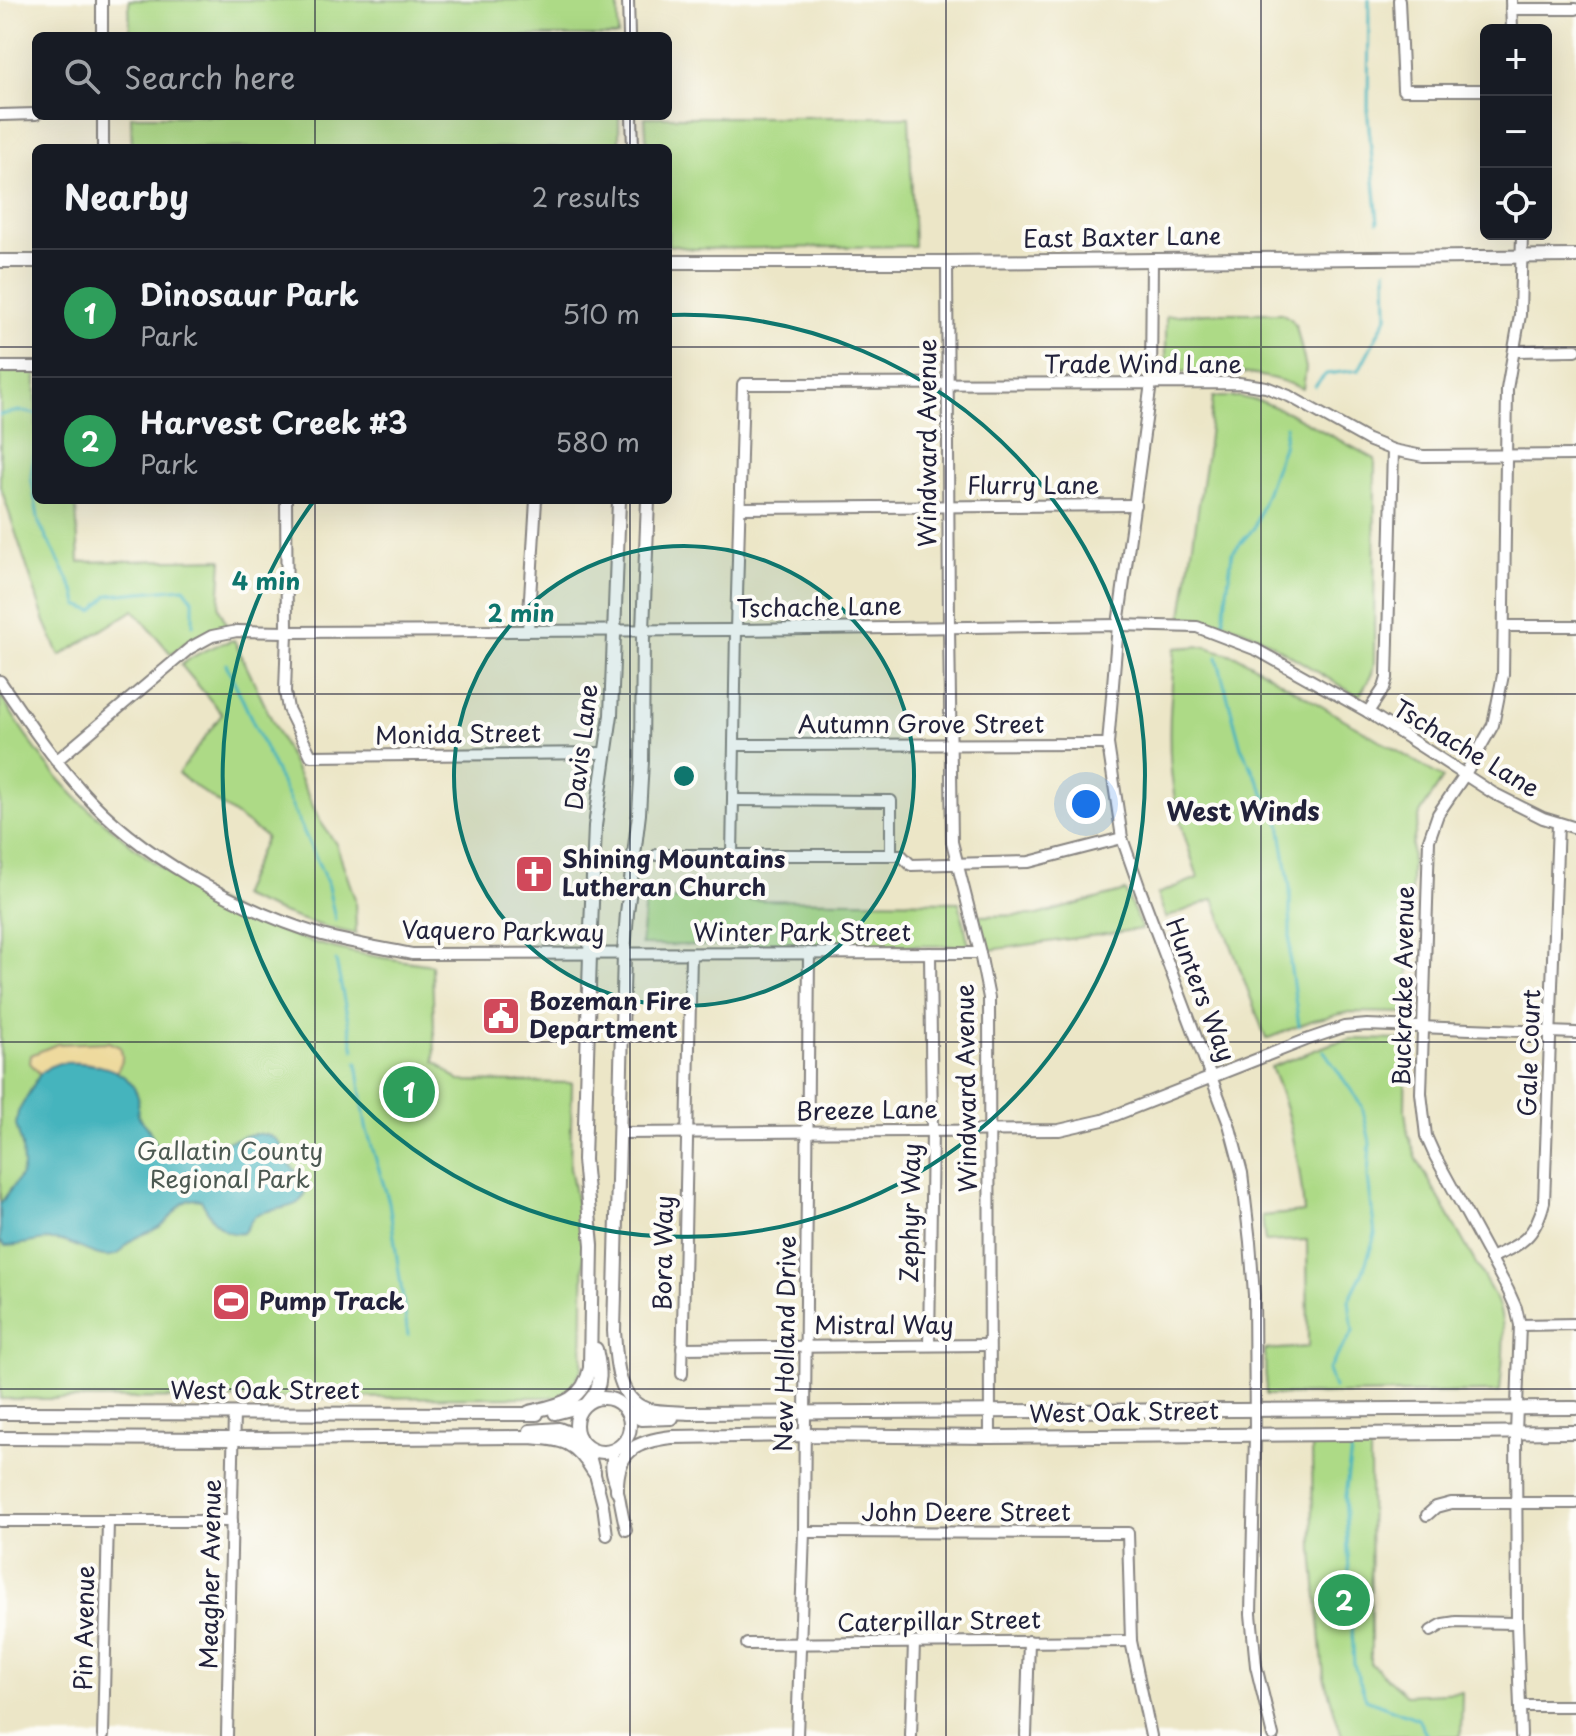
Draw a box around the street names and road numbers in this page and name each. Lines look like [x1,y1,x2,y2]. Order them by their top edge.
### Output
street label: East Baxter Lane [1023,216,1221,256]
street label: Windward Avenue [908,339,944,547]
street label: Trade Wind Lane [1044,345,1242,381]
street label: Flurry Lane [967,466,1099,502]
street label: Tschache Lane [736,587,902,625]
street label: Davis Lane [554,681,606,812]
street label: Tschache Lane [1387,689,1547,805]
street label: Autumn Grove Street [798,705,1044,741]
street label: Monida Street [375,714,541,752]
street label: Buckrake Avenue [1382,886,1422,1086]
street label: Vaquero Parkway [401,910,605,950]
street label: Hunters Way [1158,912,1246,1066]
street label: Winter Park Street [693,913,911,949]
street label: Windward Avenue [945,983,985,1193]
street label: Gale Court [1508,988,1548,1117]
street label: Breeze Lane [796,1090,938,1128]
street label: Zephyr Way [890,1143,928,1283]
street label: Bora Way [643,1195,681,1311]
street label: New Holland Drive [764,1235,804,1453]
street label: Mistral Way [814,1306,954,1342]
street label: West Oak Street [170,1371,360,1407]
street label: West Oak Street [1029,1391,1219,1431]
street label: Meagher Avenue [189,1479,229,1669]
street label: John Deere Street [861,1493,1071,1529]
street label: Pin Avenue [64,1565,102,1691]
street label: Caterpillar Street [837,1600,1041,1640]

